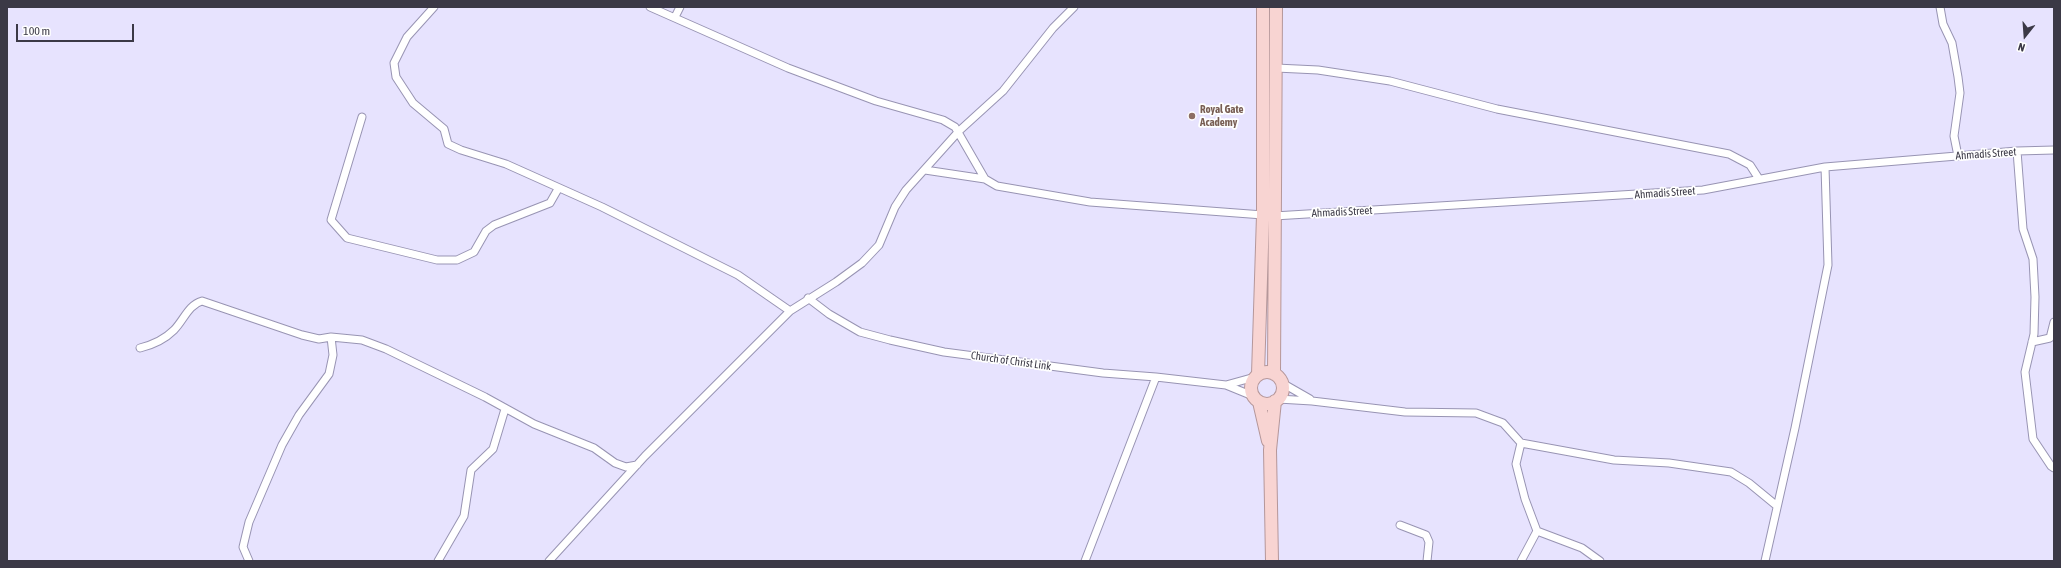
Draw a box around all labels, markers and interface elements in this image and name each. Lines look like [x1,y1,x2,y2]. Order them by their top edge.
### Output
scale bar [18,16,136,42]
north arrow [2005,16,2045,56]
text: 100 m [23,24,50,38]
text: N [2017,41,2026,54]
place label: Royal Gate Academy [1200,103,1244,129]
marker: Royal Gate Academy [1187,111,1197,121]
street label: Ahmadis Street [1955,145,2017,163]
street label: Ahmadis Street [1634,184,1696,202]
street label: Ahmadis Street [1311,204,1373,220]
street label: Church of Christ Link [970,349,1052,373]

